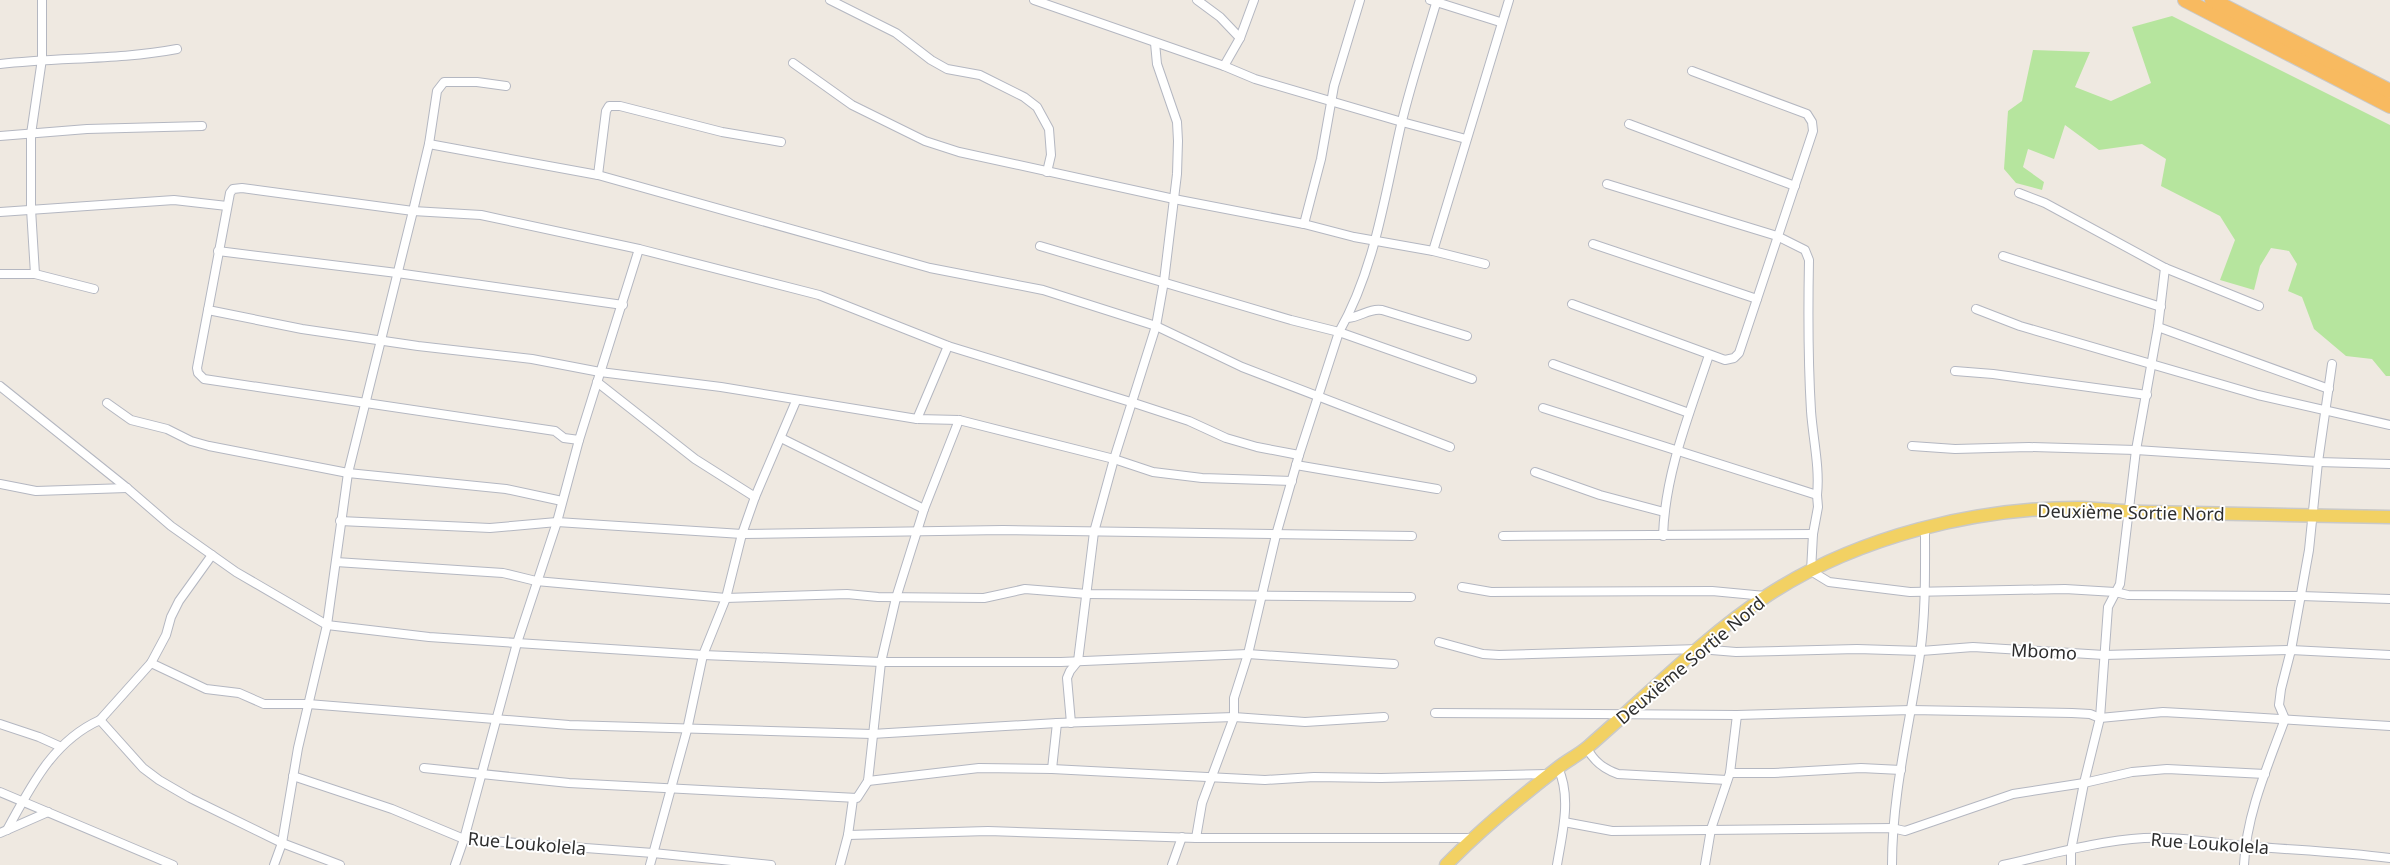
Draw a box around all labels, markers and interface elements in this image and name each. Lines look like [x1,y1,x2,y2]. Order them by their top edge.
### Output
street label: Deuxième Sortie Nord [2037,498,2225,526]
street label: Deuxième Sortie Nord [1611,591,1769,729]
street label: Mbomo [2010,637,2078,665]
street label: Rue Loukolela [467,826,587,860]
street label: Rue Loukolela [2150,827,2270,859]

